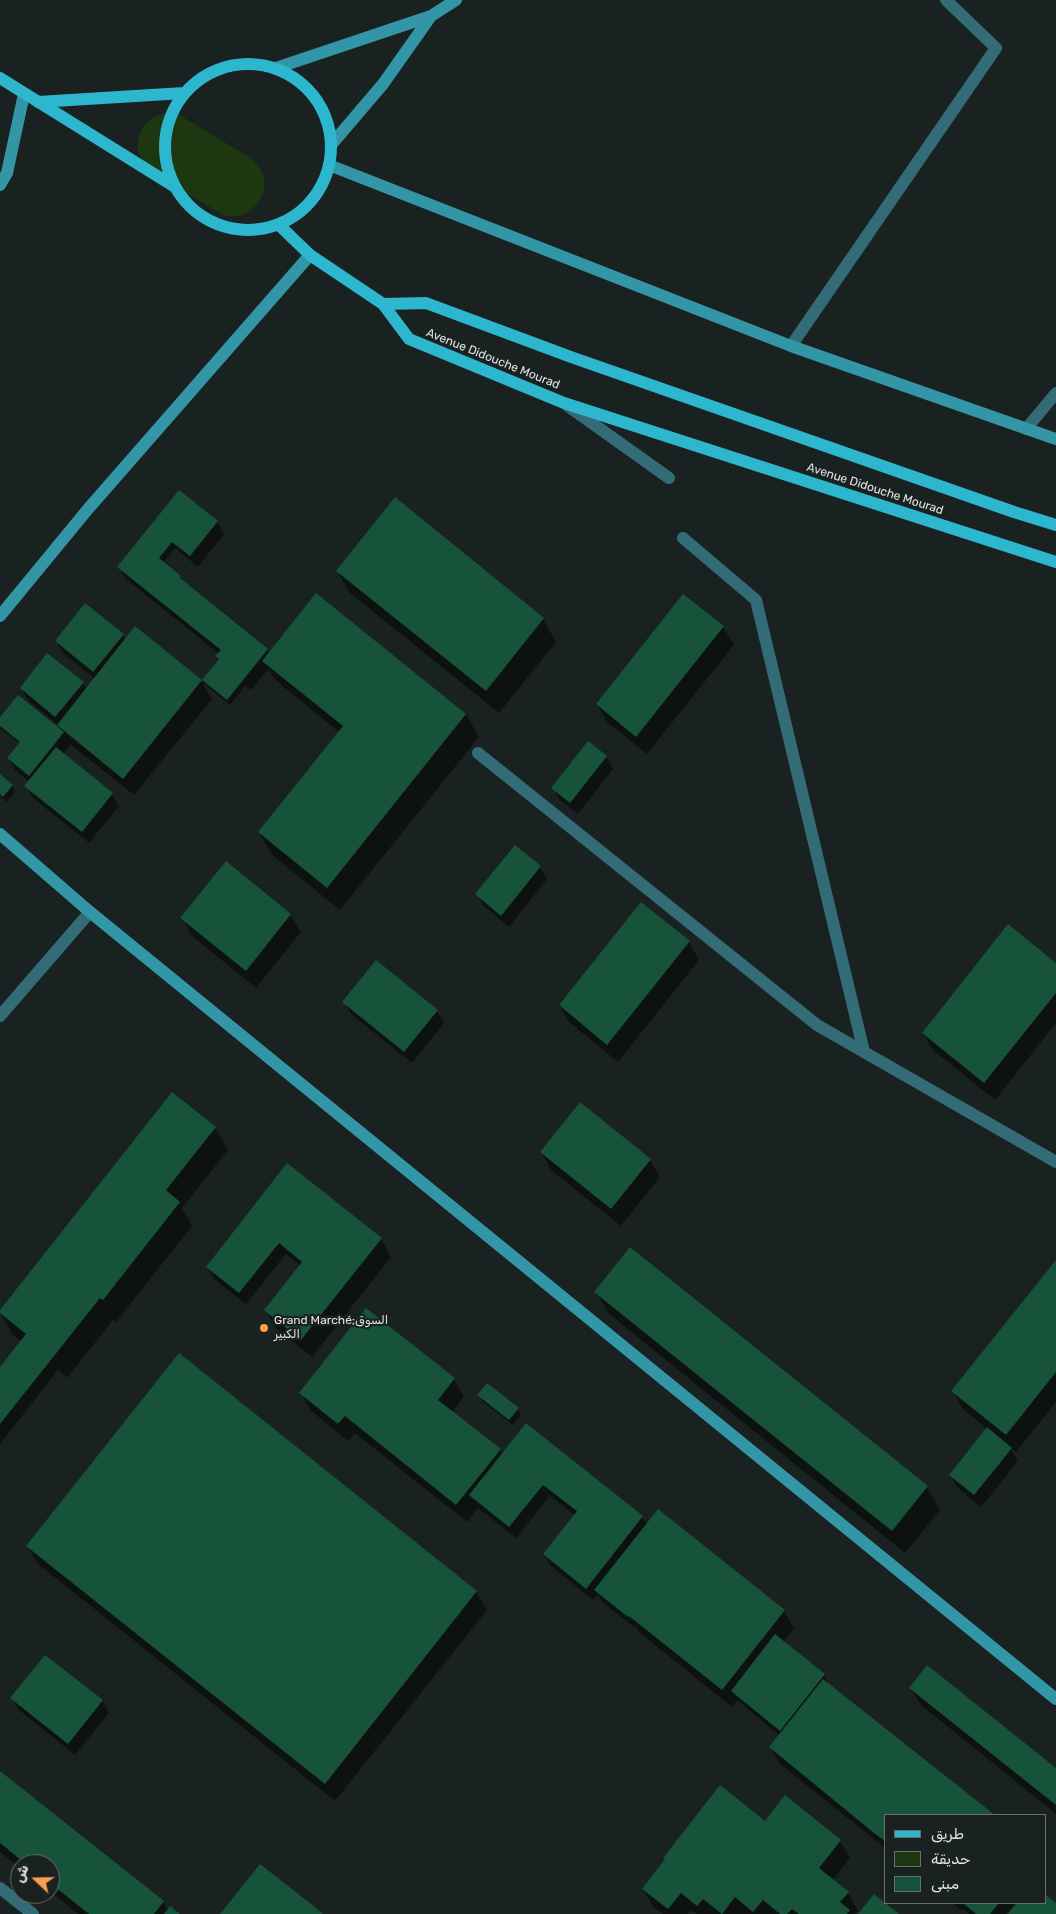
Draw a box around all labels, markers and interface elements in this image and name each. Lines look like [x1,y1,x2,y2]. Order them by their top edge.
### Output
street label: Avenue Didouche Mourad [424,326,562,392]
street label: Avenue Didouche Mourad [805,460,945,518]
place label: Grand Marché;السوق الكبير [274,1314,388,1342]
marker: Grand Marché;السوق الكبير [258,1322,270,1334]
legend [884,1814,1046,1904]
text: طريق [931,1825,964,1843]
text: حديقة [931,1850,971,1868]
north arrow [10,1854,60,1904]
text: ش [10,1862,33,1885]
text: مبنى [931,1875,959,1893]

